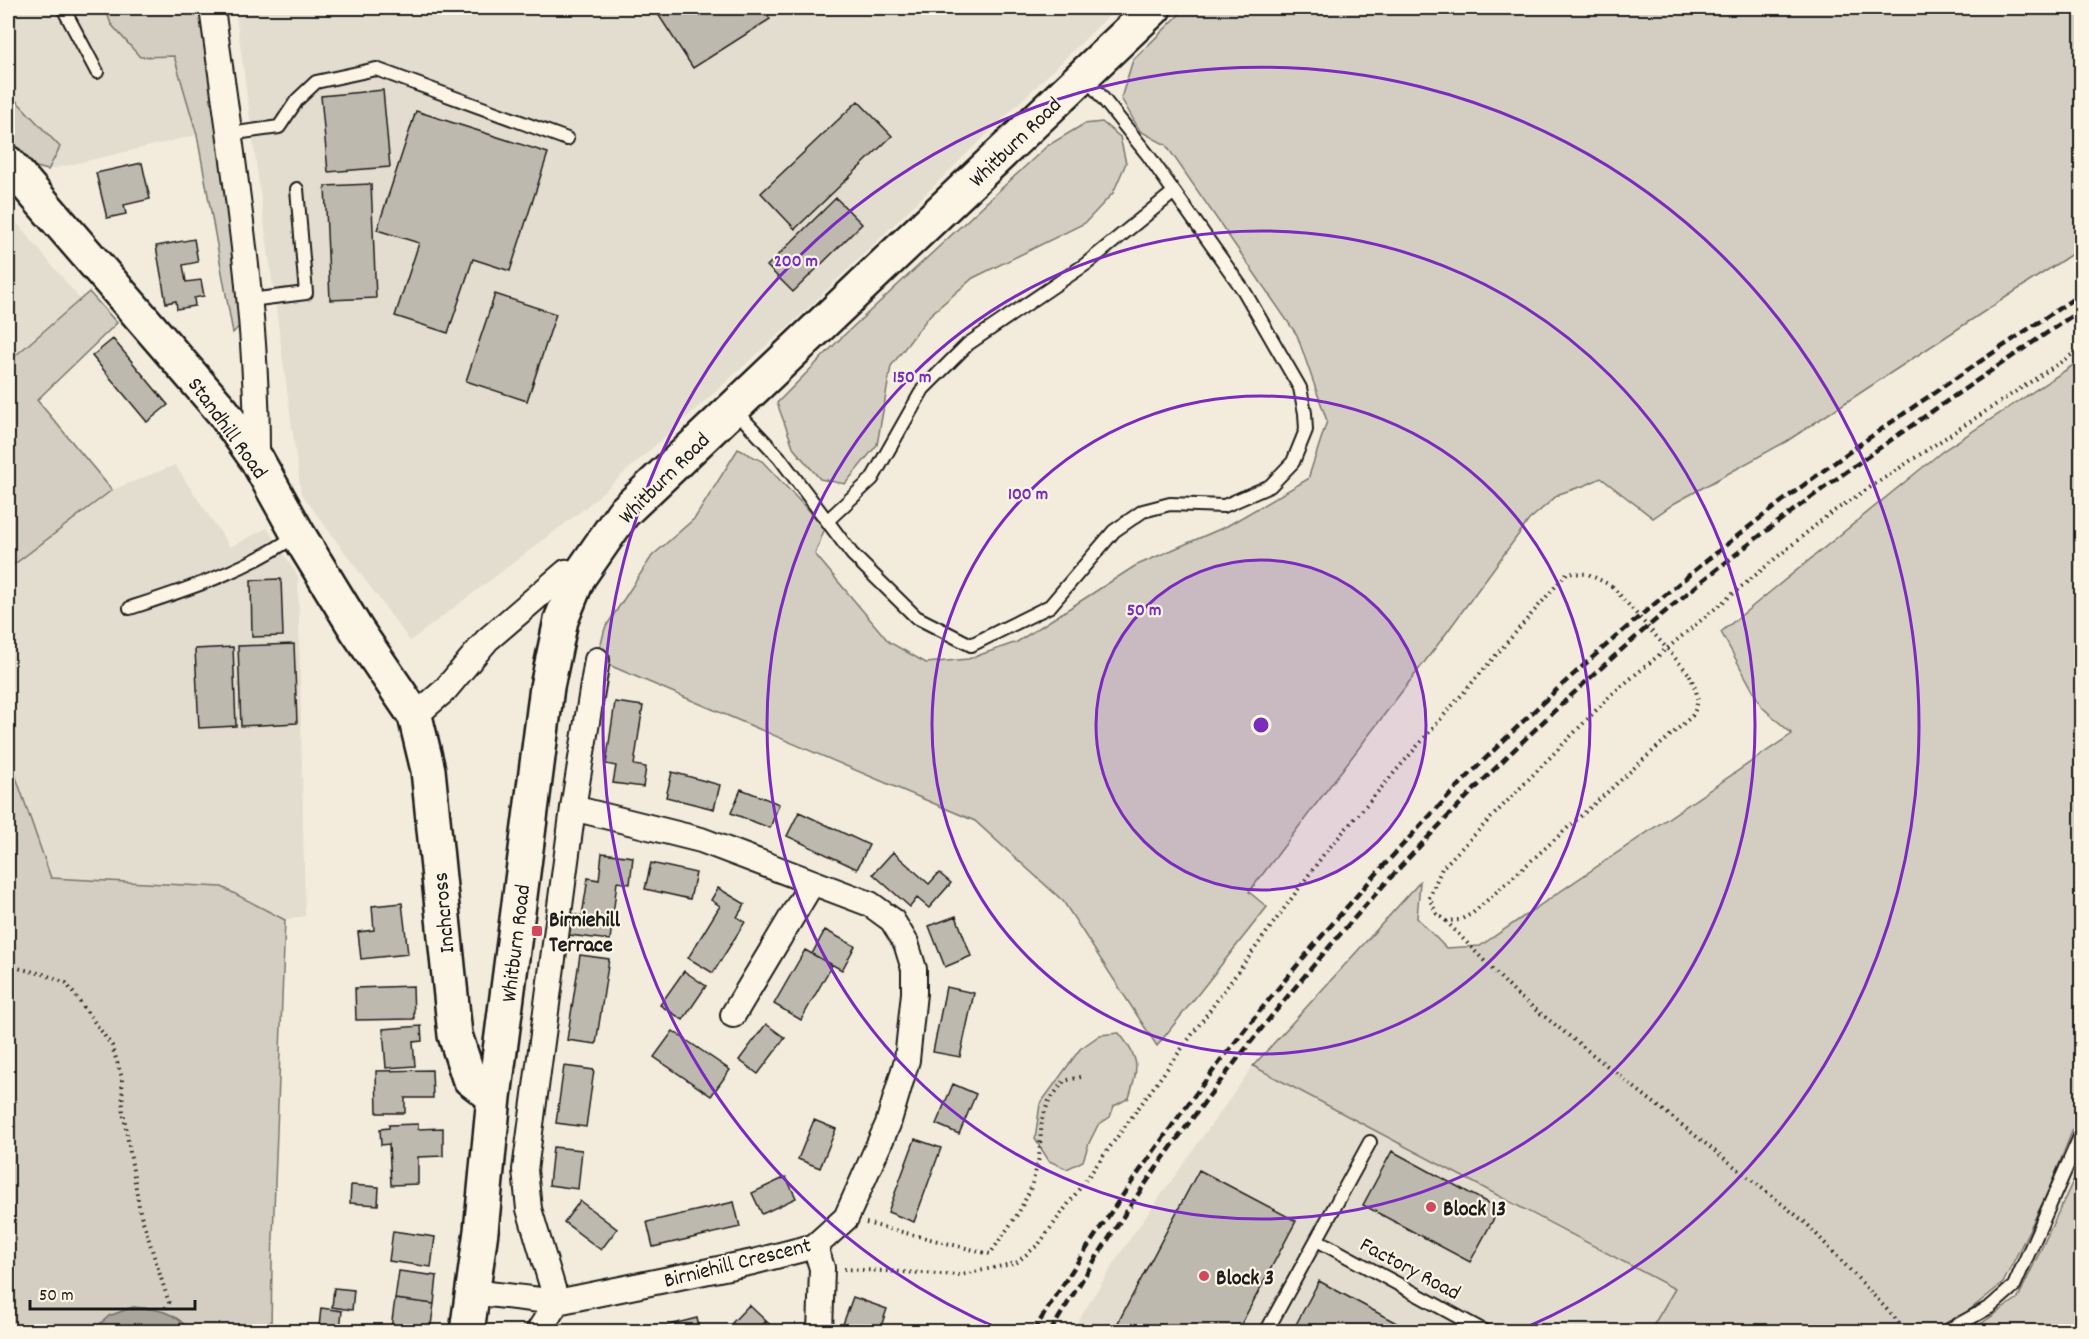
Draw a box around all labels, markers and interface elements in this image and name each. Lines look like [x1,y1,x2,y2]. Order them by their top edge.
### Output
street label: Whitburn Road [963,91,1070,196]
text: 200 m [774,250,818,275]
text: 150 m [893,366,931,391]
street label: Standhill Road [179,372,274,486]
street label: Whitburn Road [613,427,718,532]
text: 100 m [1008,483,1048,508]
text: 50 m [1127,599,1161,624]
centre of rings [1251,715,1271,735]
street label: Inchcross [427,871,464,955]
street label: Whitburn Road [495,883,540,1004]
place label: Birniehill Terrace [549,906,621,962]
marker: Birniehill Terrace [530,924,544,938]
place label: Block 13 [1443,1195,1506,1226]
marker: Block 13 [1424,1200,1438,1214]
street label: Birniehill Crescent [661,1231,815,1298]
street label: Factory Road [1353,1231,1465,1310]
place label: Block 3 [1216,1264,1274,1295]
marker: Block 3 [1197,1269,1211,1283]
scale bar [30,1273,195,1311]
text: 50 m [39,1284,74,1309]

